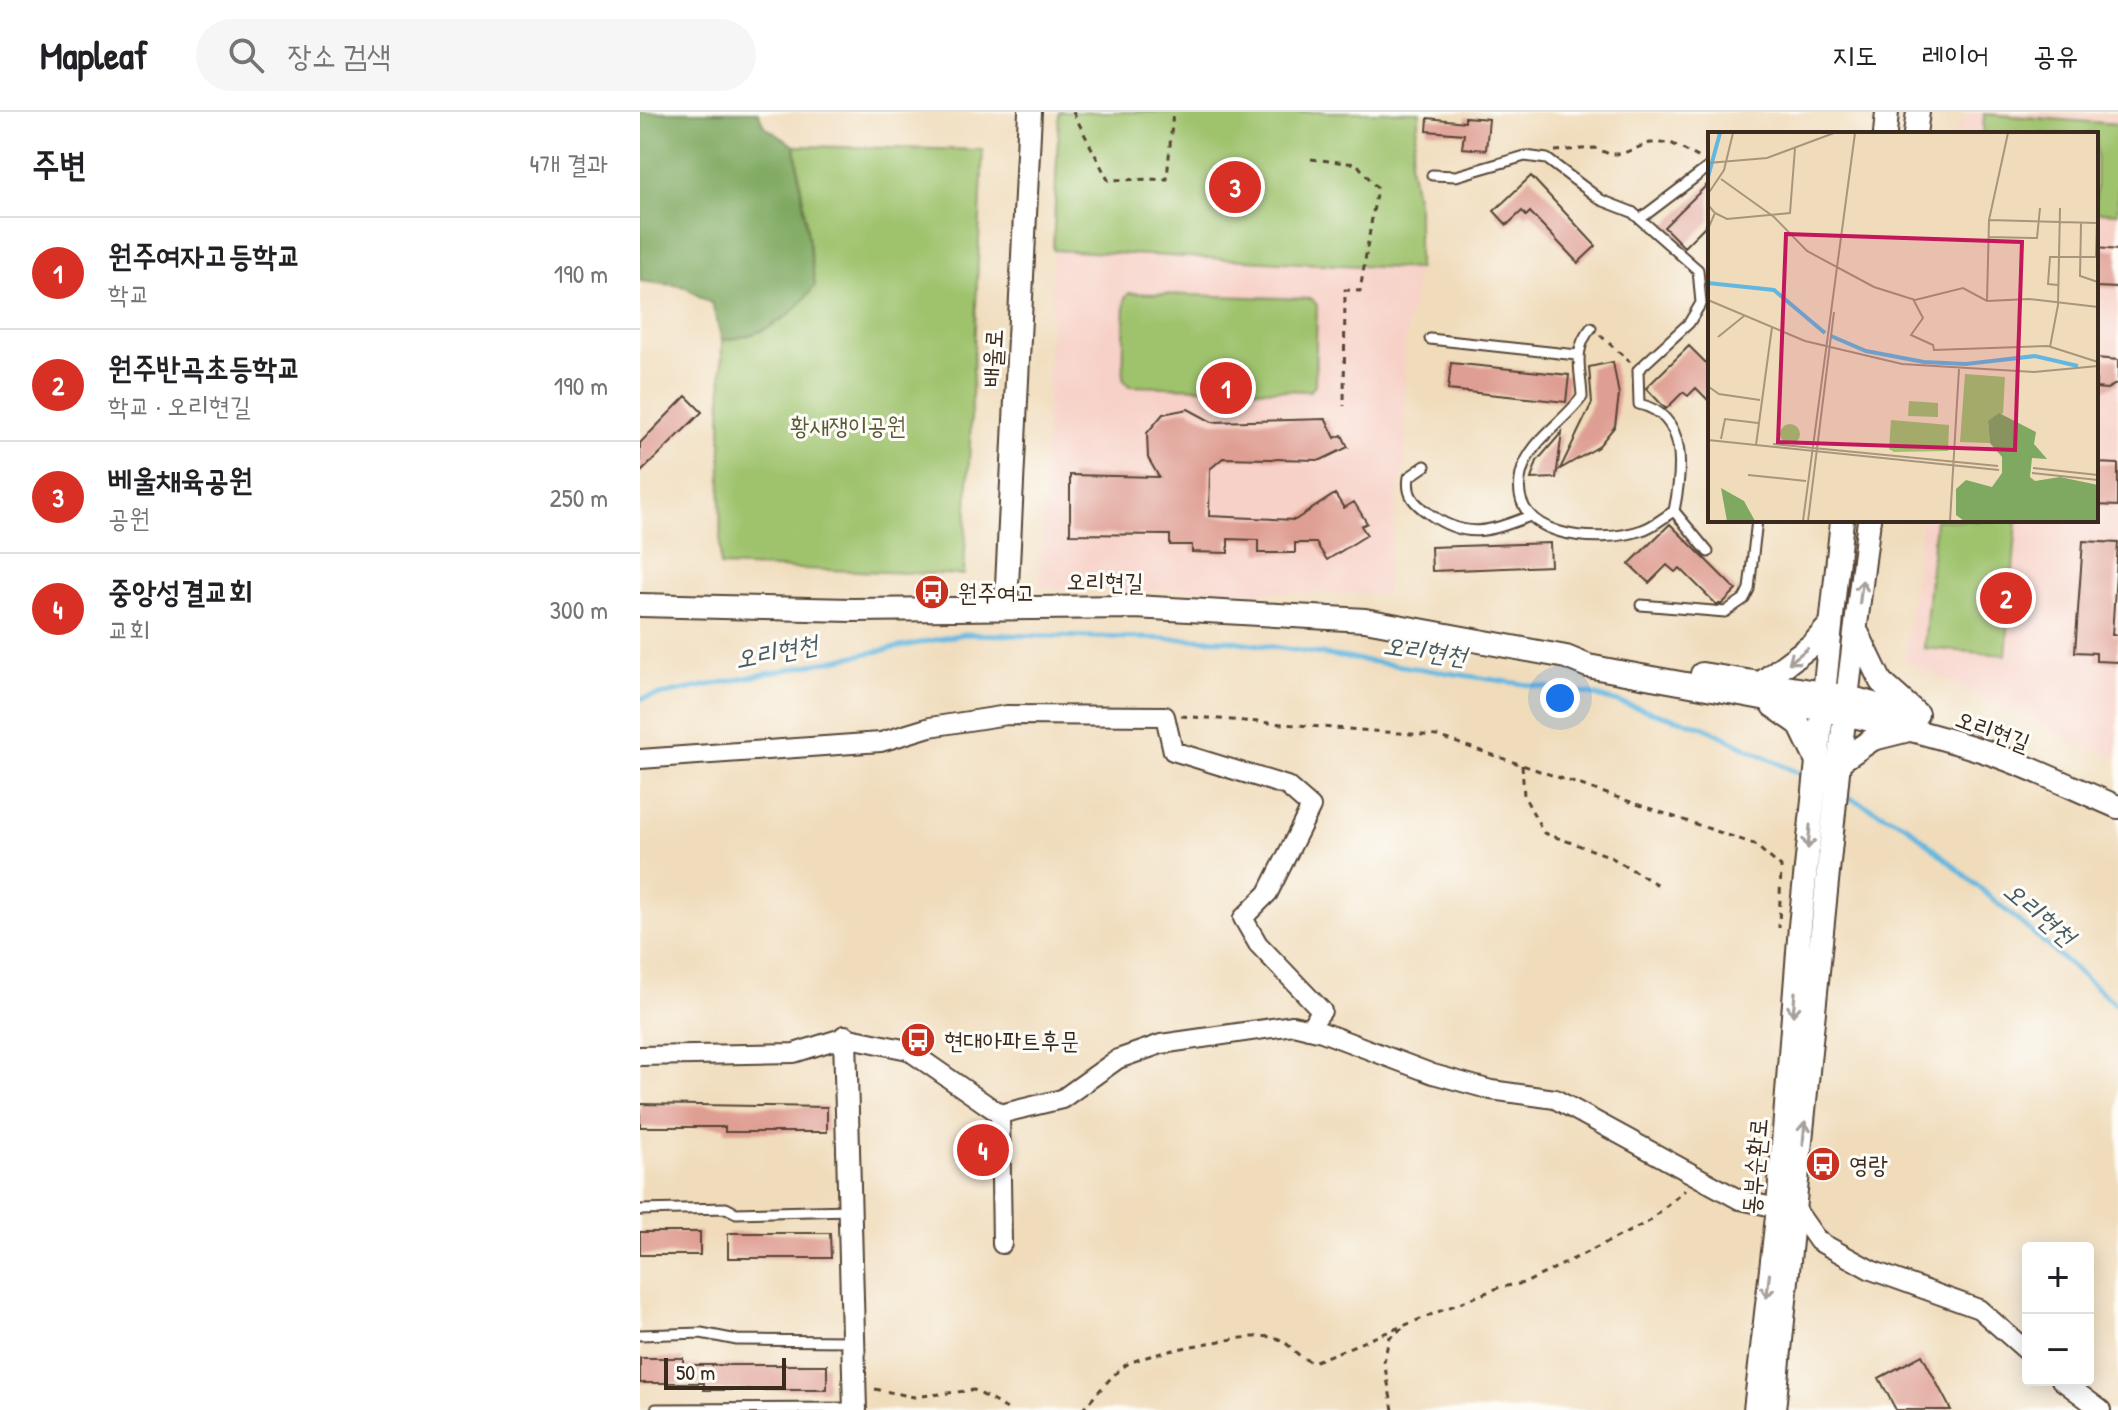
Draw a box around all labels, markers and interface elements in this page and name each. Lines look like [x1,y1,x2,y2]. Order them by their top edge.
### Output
search box [196,19,756,91]
text: Mapleaf [40,29,148,81]
icon: search [224,33,268,77]
text: 장소 검색 [288,35,391,75]
text: 지도 [1832,36,1877,74]
text: 레이어 [1921,36,1989,74]
text: 공유 [2033,36,2078,74]
inset map [1708,132,2098,522]
text: 주변 [32,141,87,187]
text: 4개 결과 [530,146,608,181]
pin: 3 [1209,157,1261,217]
text: 원주여자고등학교 [108,235,301,275]
text: 1 [53,256,63,291]
text: 190 m [554,256,608,291]
text: 학교 [108,276,150,311]
street label: 배울로 [975,328,1009,388]
text: 원주반곡초등학교 [108,347,301,387]
pin: 1 [1200,358,1252,418]
text: 2 [52,368,64,403]
text: 190 m [554,368,608,403]
text: 학교 · 오리현길 [108,388,251,423]
park label: 황새쟁이공원 [790,409,906,441]
text: 베울채육공원 [108,459,253,499]
text: 3 [52,480,64,515]
text: 250 m [550,480,608,515]
text: 공원 [108,500,150,535]
street label: 오리현길 [1066,564,1144,598]
pin: 2 [1980,568,2032,628]
text: 중앙성결교회 [108,571,253,611]
bus stop icon: 원주여고 [913,573,951,611]
place label: 원주여고 [958,576,1035,608]
one-way arrow [1853,579,1868,605]
text: 4 [53,592,63,627]
text: 300 m [549,592,608,627]
text: 교회 [108,612,150,647]
water label: 오리현천 [732,625,823,676]
water label: 오리현천 [1381,627,1472,674]
one-way arrow [1788,647,1809,665]
your location [1540,678,1580,718]
street label: 오리현길 [1951,702,2035,758]
one-way arrow [1801,823,1816,850]
water label: 오리현천 [1997,873,2086,955]
one-way arrow [1786,990,1801,1017]
bus stop icon: 현대아파트후문 [899,1021,937,1059]
place label: 현대아파트후문 [944,1024,1079,1056]
street label: 동부순환로 [1734,1117,1774,1215]
pin: 4 [957,1120,1009,1180]
one-way arrow [1796,1120,1811,1147]
bus stop icon: 영랑 [1804,1145,1842,1183]
place label: 영랑 [1849,1148,1888,1180]
map controls [2022,1242,2094,1386]
button: + [2022,1242,2094,1314]
one-way arrow [1761,1272,1776,1298]
button: − [2022,1314,2094,1386]
scale bar [664,1354,786,1390]
text: 50 m [676,1357,715,1387]

